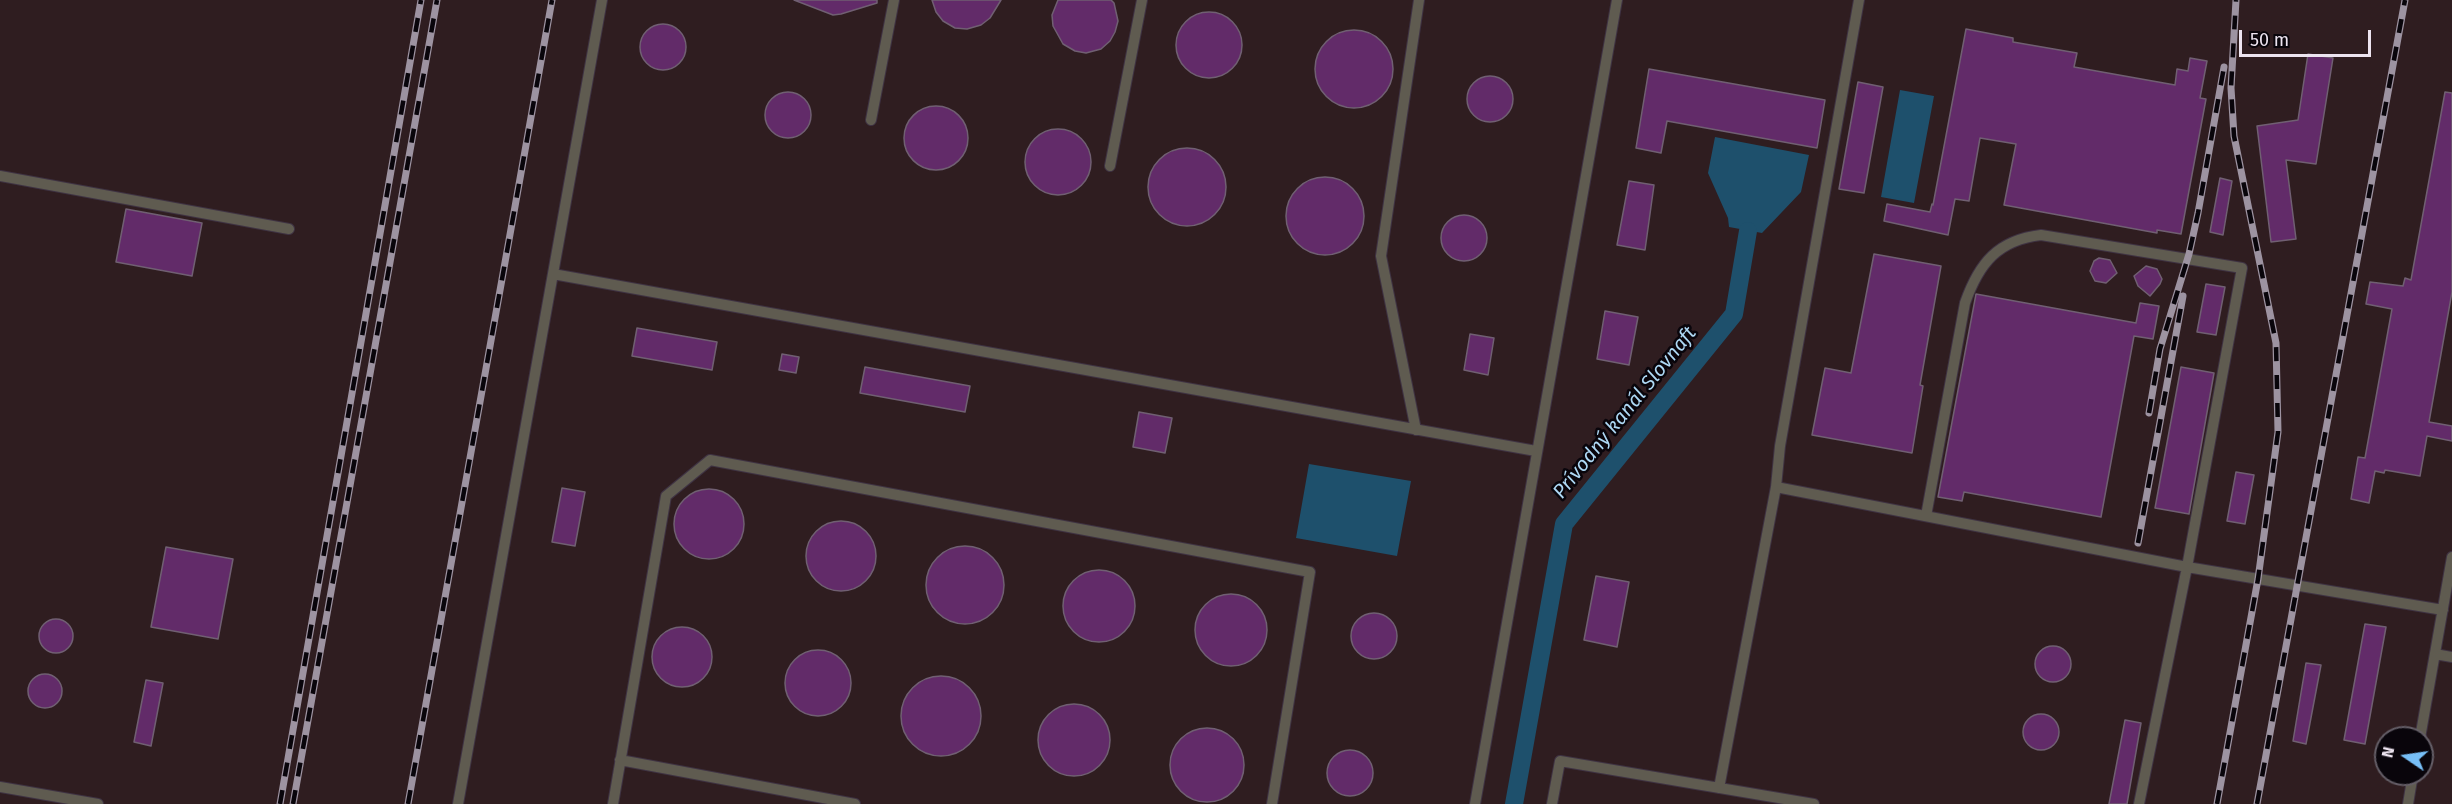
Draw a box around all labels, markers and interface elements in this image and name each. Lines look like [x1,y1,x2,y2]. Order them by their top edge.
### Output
scale bar [2242,18,2374,56]
text: 50 m [2250,29,2289,51]
water label: Prívodný kanál Slovnaft [1548,322,1702,504]
north arrow [2374,726,2434,786]
text: N [2377,745,2398,760]

